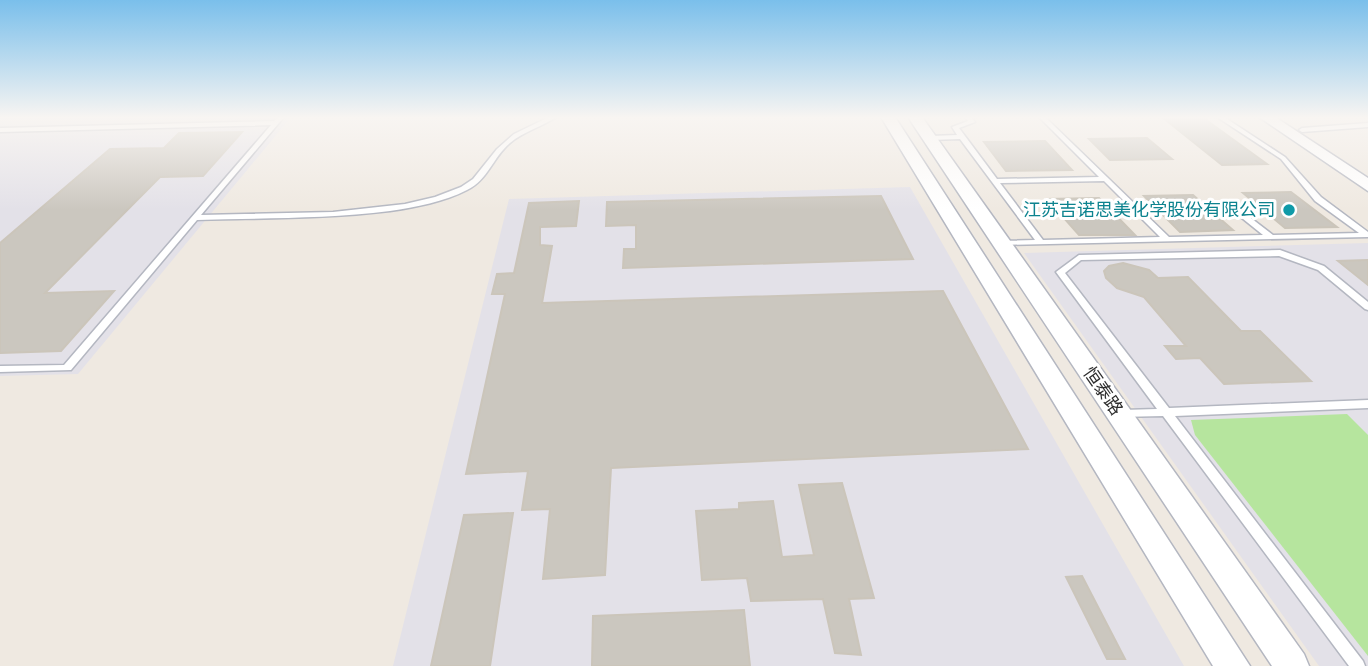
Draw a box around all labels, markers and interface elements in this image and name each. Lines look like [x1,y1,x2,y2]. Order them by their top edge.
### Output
place label: 江苏吉诺思美化学股份有限公司 [1023,198,1275,220]
marker: 江苏吉诺思美化学股份有限公司 [1281,202,1297,218]
street label: 恒泰路 [1079,362,1128,419]

